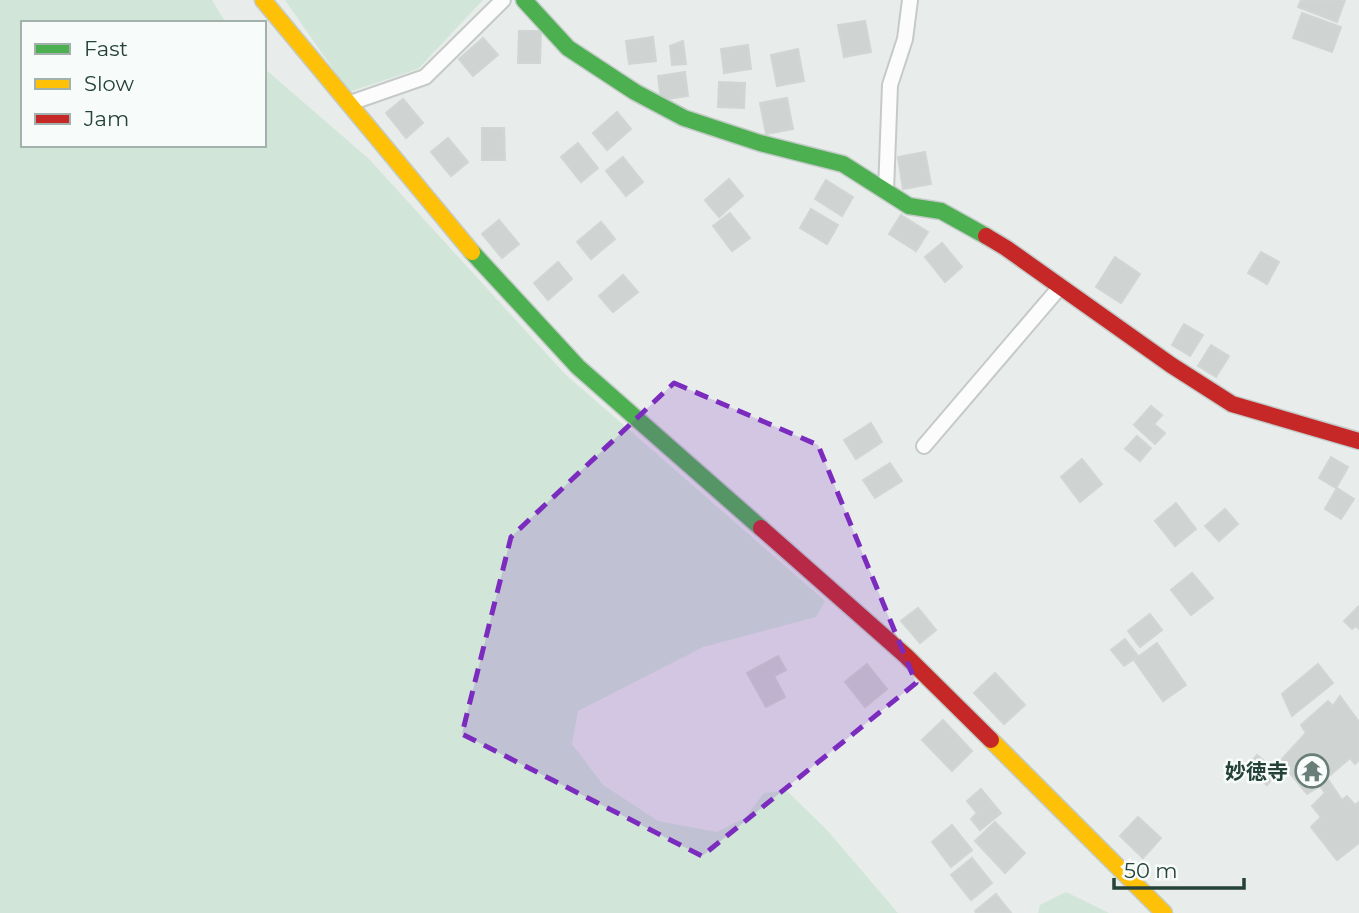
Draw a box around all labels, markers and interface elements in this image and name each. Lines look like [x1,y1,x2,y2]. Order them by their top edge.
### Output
legend [21,21,266,147]
text: Fast [84,36,128,61]
text: Slow [84,71,134,96]
text: Jam [83,106,129,131]
temple icon: 妙徳寺 [1293,752,1331,790]
place label: 妙徳寺 [1225,759,1288,784]
scale bar [1114,846,1244,890]
text: 50 m [1124,858,1178,883]

